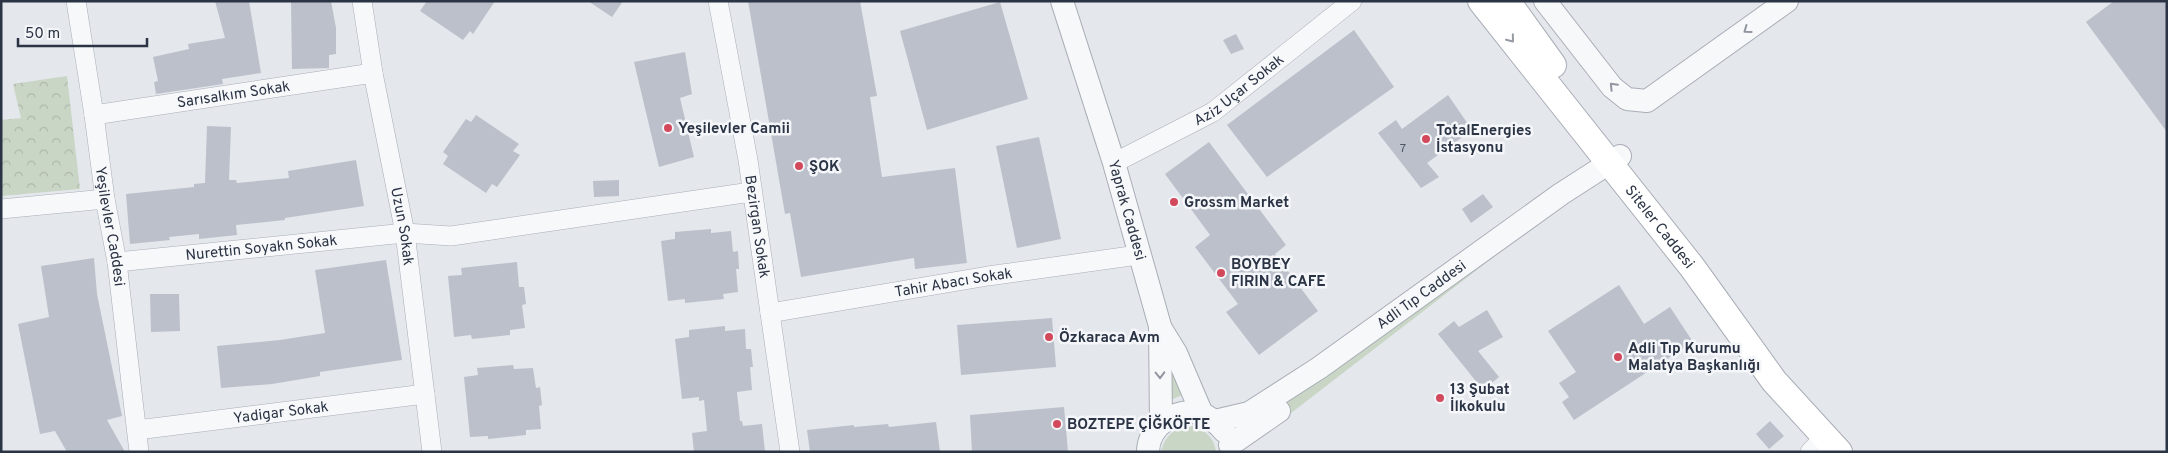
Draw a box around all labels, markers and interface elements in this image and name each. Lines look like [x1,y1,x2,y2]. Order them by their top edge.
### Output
scale bar [18,15,146,47]
one-way arrow [1744,24,1753,32]
text: 50 m [25,25,60,44]
one-way arrow [1506,34,1515,43]
street label: Aziz Uçar Sokak [1191,51,1289,131]
street label: Sarısalkım Sokak [176,78,292,113]
one-way arrow [1610,83,1619,92]
place label: Yeşilevler Camii [678,120,790,139]
marker: Yeşilevler Camii [662,122,674,134]
place label: TotalEnergies İstasyonu [1436,122,1532,158]
marker: TotalEnergies İstasyonu [1420,133,1432,145]
house number: 7 [1400,141,1406,157]
place label: ŞOK [809,158,840,177]
street label: Yaprak Caddesi [1103,158,1149,263]
marker: ŞOK [793,160,805,172]
street label: Yeşilevler Caddesi [90,165,128,288]
street label: Bezirgan Sokak [739,174,773,280]
street label: Siteler Caddesi [1620,182,1698,273]
street label: Uzun Sokak [385,186,417,267]
place label: Grossm Market [1184,194,1289,213]
marker: Grossm Market [1168,196,1180,208]
street label: Nurettin Soyakn Sokak [185,232,338,266]
place label: BOYBEY FIRIN & CAFE [1231,256,1326,292]
street label: Adli Tıp Caddesi [1373,257,1471,334]
street label: Tahir Abacı Sokak [893,265,1014,303]
marker: BOYBEY FIRIN & CAFE [1215,267,1227,279]
place label: Özkaraca Avm [1059,327,1160,348]
marker: Özkaraca Avm [1043,331,1055,343]
place label: Adli Tıp Kurumu Malatya Başkanlığı [1628,340,1760,376]
marker: Adli Tıp Kurumu Malatya Başkanlığı [1612,351,1624,363]
one-way arrow [1155,372,1165,379]
place label: 13 Şubat İlkokulu [1450,381,1510,417]
marker: 13 Şubat İlkokulu [1434,392,1446,404]
street label: Yadigar Sokak [232,398,330,429]
place label: BOZTEPE ÇİĞKÖFTE [1067,414,1210,435]
marker: BOZTEPE ÇİĞKÖFTE [1051,418,1063,430]

